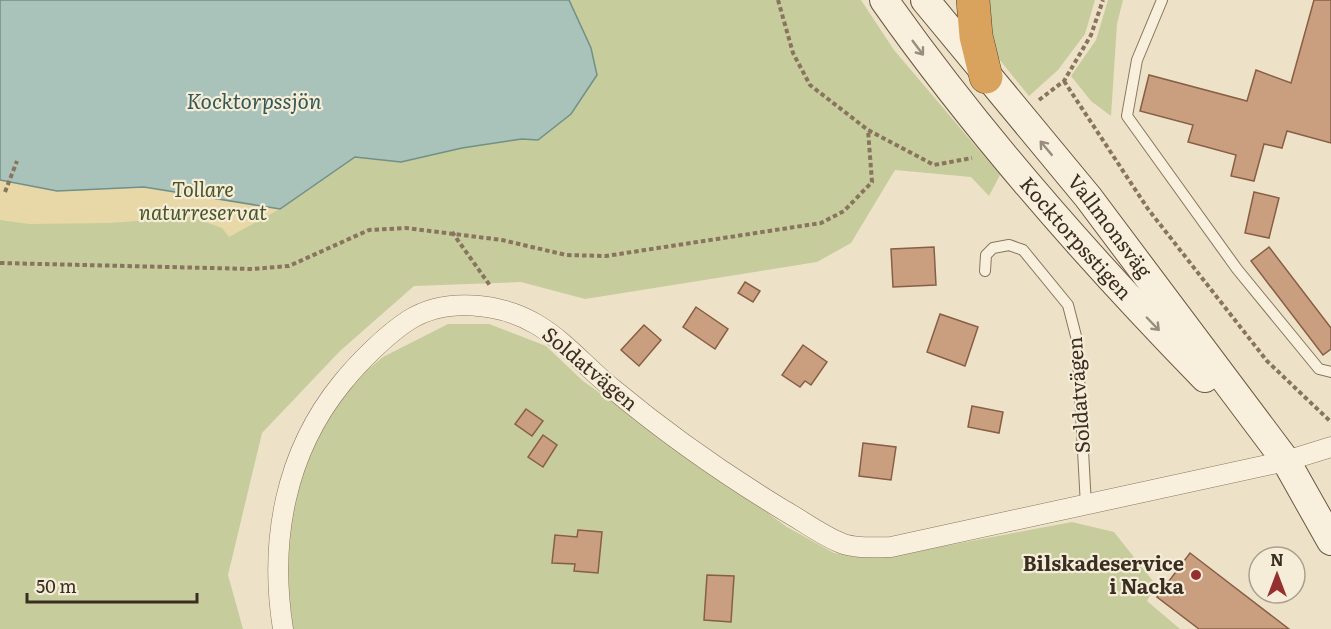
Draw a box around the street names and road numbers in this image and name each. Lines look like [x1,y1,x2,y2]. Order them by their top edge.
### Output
street label: Vallmonsväg [1062,166,1161,284]
street label: Kocktorpsstigen [1014,169,1140,305]
street label: Soldatvägen [537,318,646,416]
street label: Soldatvägen [1058,336,1096,454]

